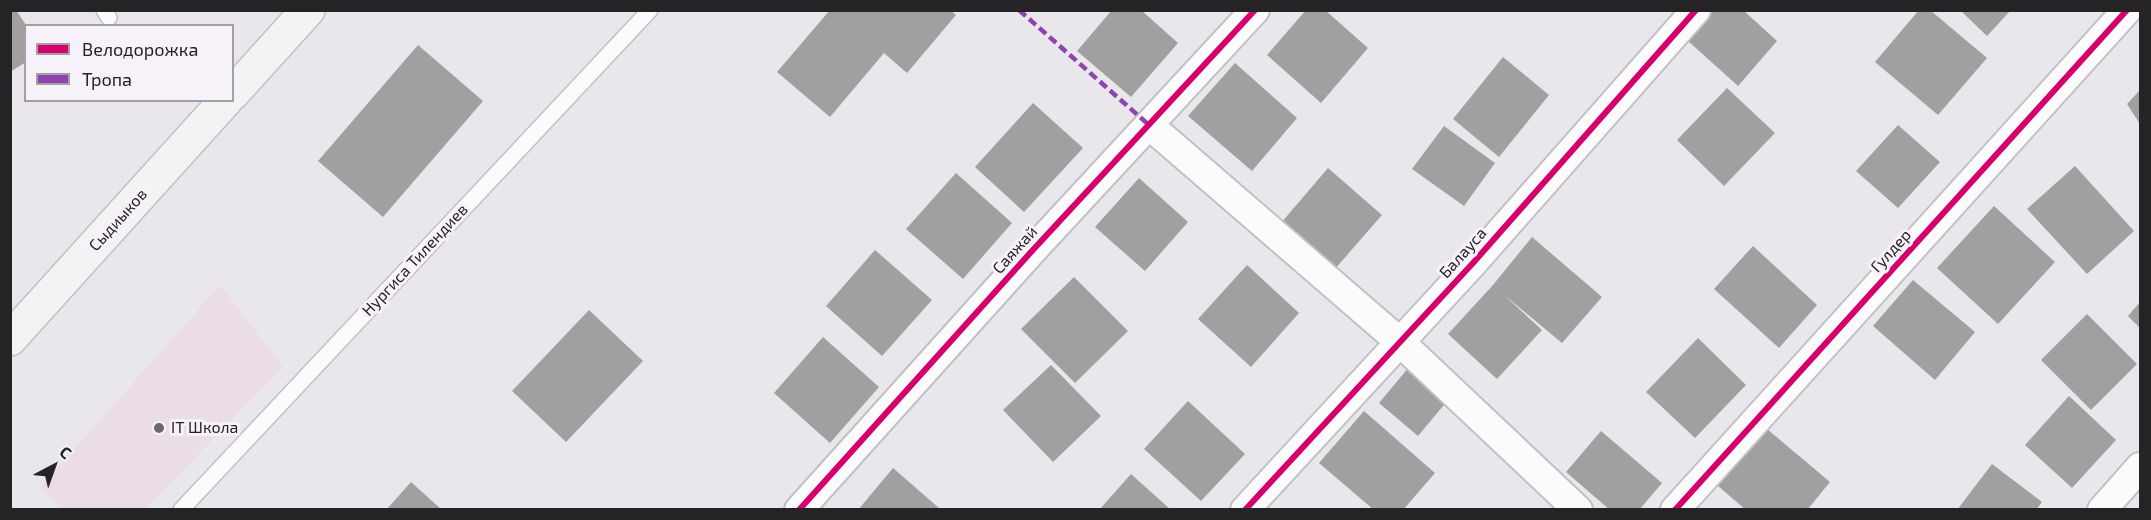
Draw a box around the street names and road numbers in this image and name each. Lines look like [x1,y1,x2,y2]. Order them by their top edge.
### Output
street label: Сыдиыков [85,185,151,255]
street label: Нургиса Тилендиев [358,200,472,320]
street label: Саяжай [989,222,1041,278]
street label: Балауса [1435,224,1491,282]
street label: Гулдер [1867,226,1915,276]

